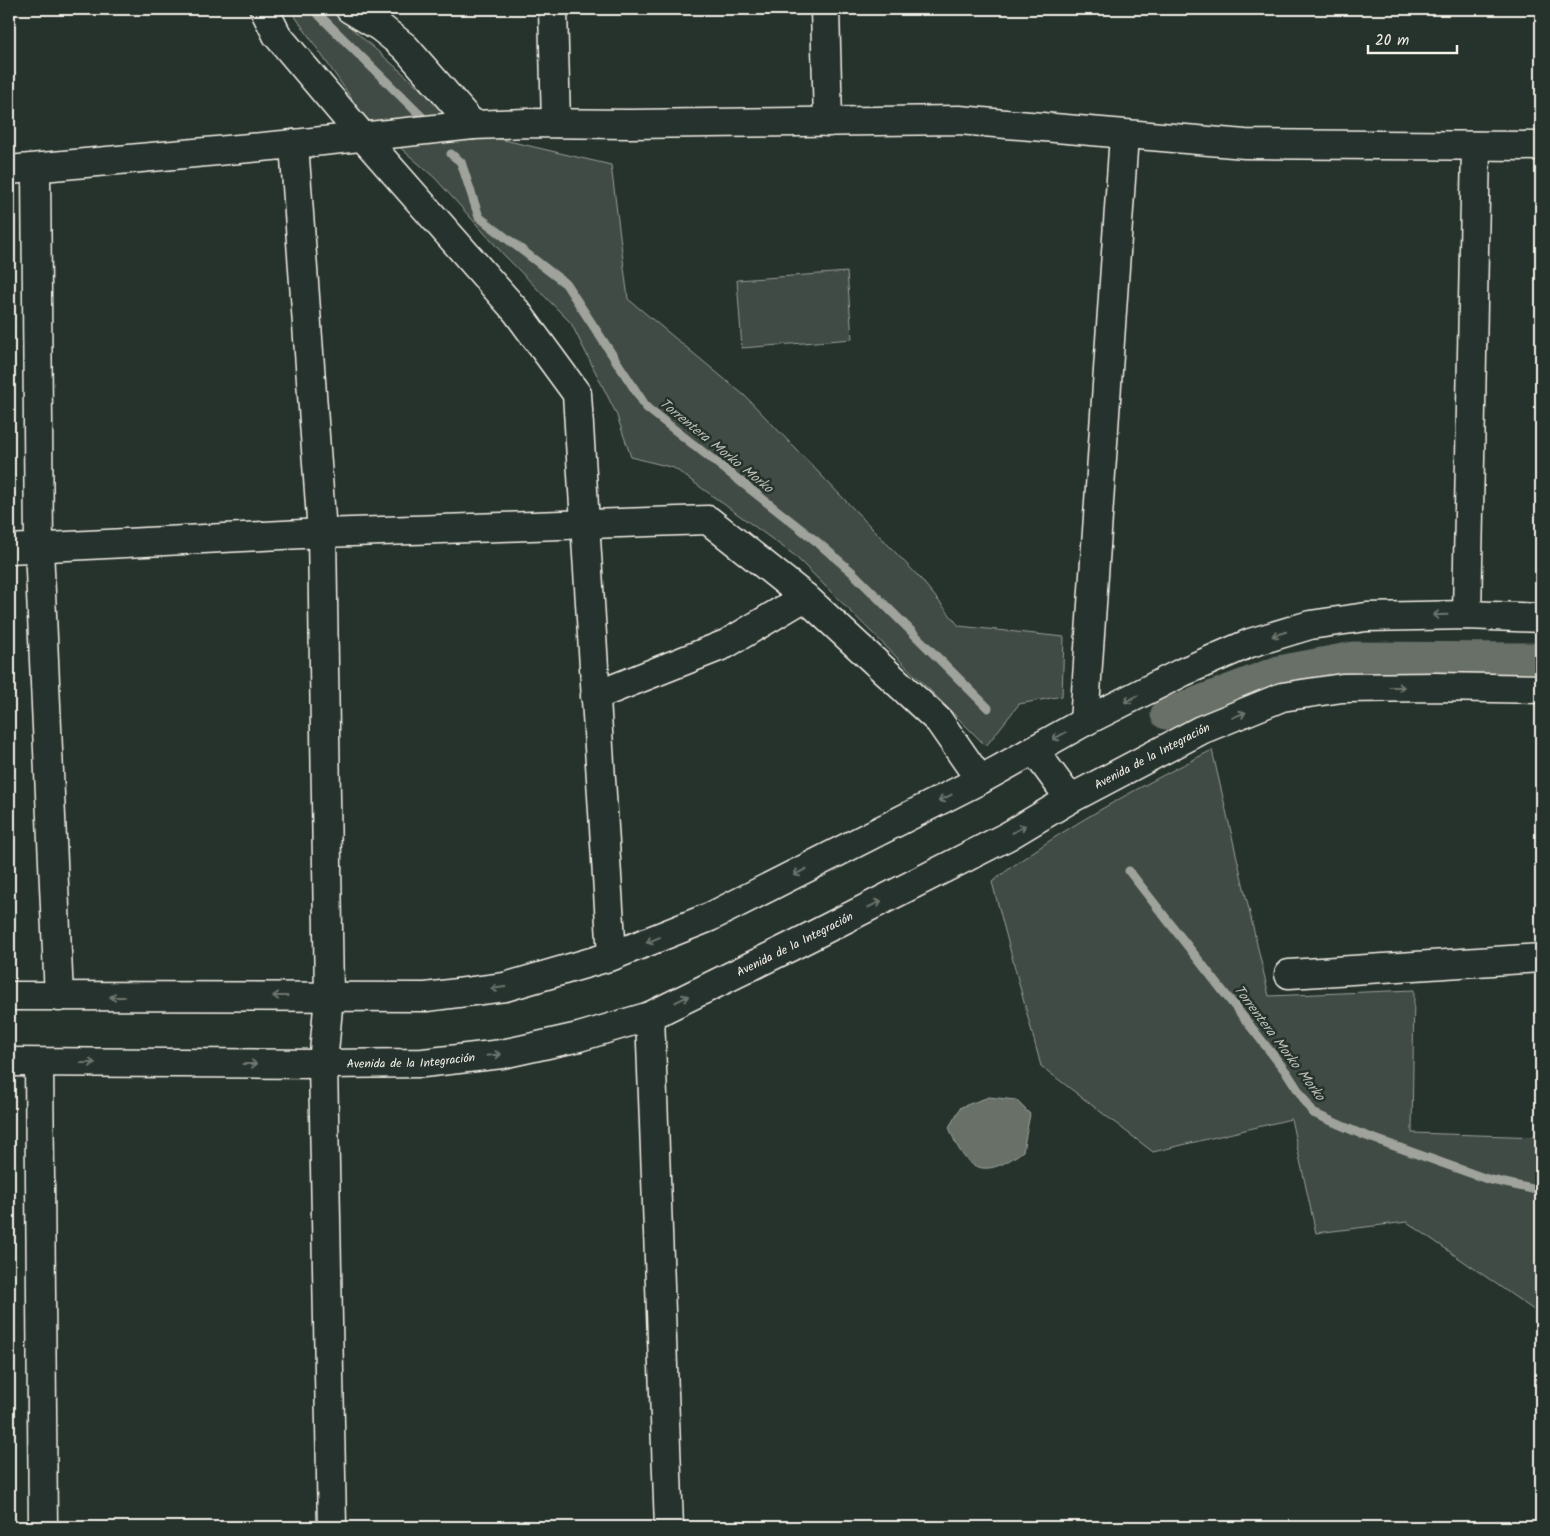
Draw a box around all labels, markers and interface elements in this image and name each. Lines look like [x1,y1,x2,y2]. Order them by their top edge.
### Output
scale bar [1368,22,1456,54]
text: 20 m [1375,29,1409,53]
water label: Torrentera Morko Morko [654,393,779,500]
one-way arrow [1432,611,1448,620]
one-way arrow [1272,630,1288,640]
one-way arrow [1389,682,1405,692]
one-way arrow [1123,694,1138,704]
one-way arrow [1231,709,1246,719]
street label: Avenida de la Integración [1091,718,1213,794]
one-way arrow [1052,731,1067,741]
one-way arrow [938,794,953,803]
one-way arrow [1012,824,1026,834]
one-way arrow [793,867,808,877]
one-way arrow [867,899,882,908]
street label: Avenida de la Integración [733,907,857,982]
one-way arrow [646,936,661,945]
water label: Torrentera Morko Morko [1228,980,1331,1107]
one-way arrow [490,983,506,993]
one-way arrow [272,991,288,1001]
one-way arrow [110,992,126,1001]
one-way arrow [674,994,689,1003]
street label: Avenida de la Integración [347,1048,476,1073]
one-way arrow [485,1050,501,1060]
one-way arrow [79,1058,95,1068]
one-way arrow [242,1059,258,1069]

